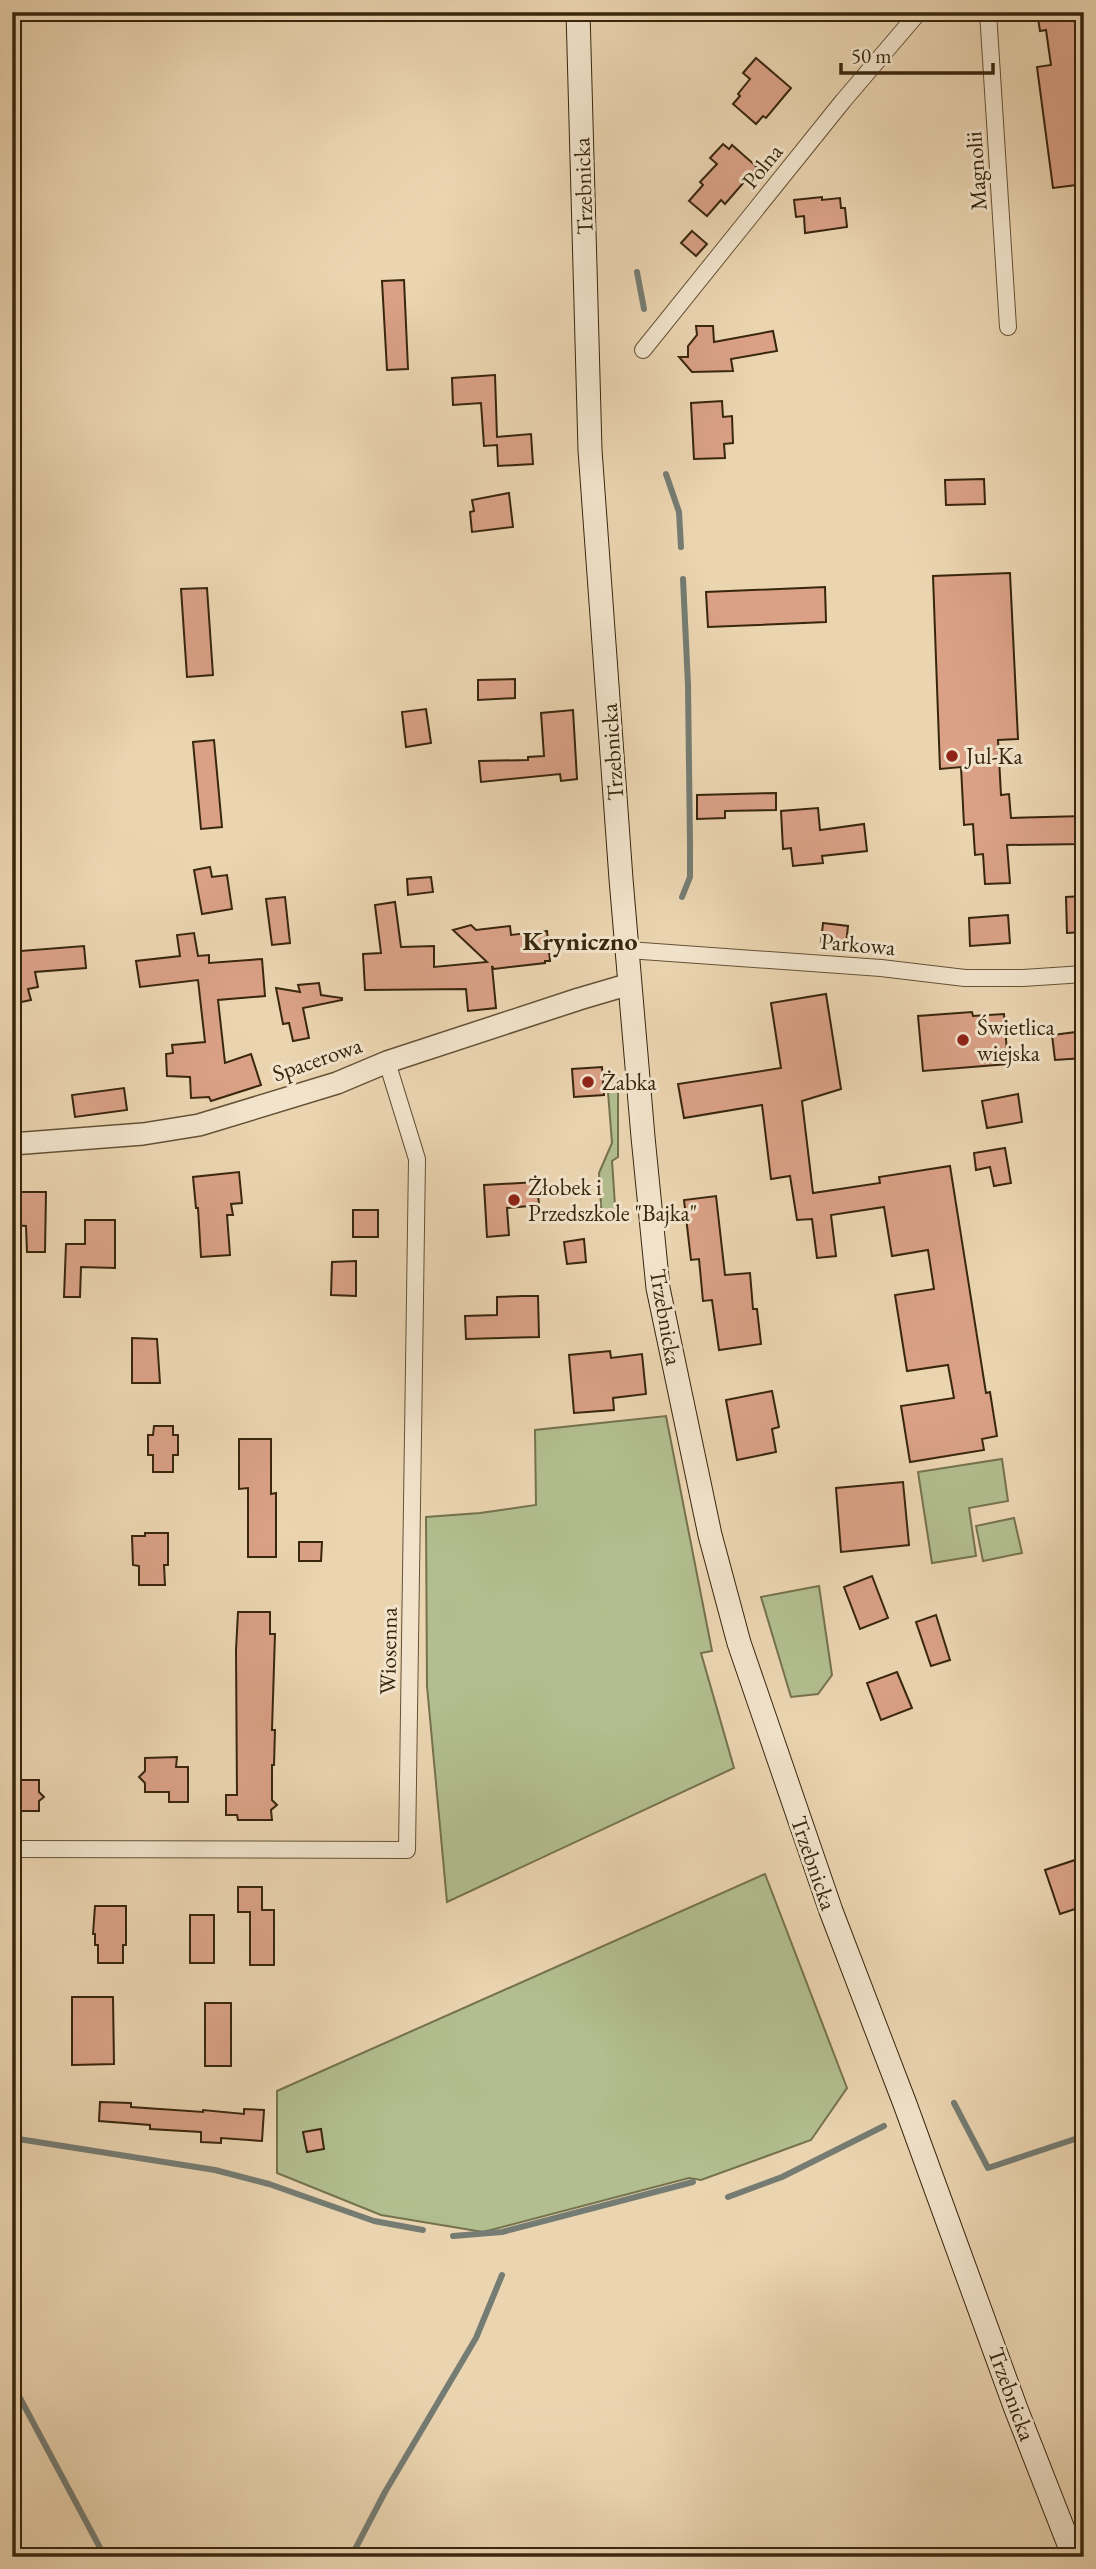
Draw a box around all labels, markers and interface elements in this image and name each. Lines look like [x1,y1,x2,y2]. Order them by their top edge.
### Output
scale bar [841,32,993,76]
text: 50 m [851,42,892,69]
street label: Magnolii [958,130,994,212]
street label: Trzebnicka [566,136,600,235]
street label: Polna [735,137,790,195]
street label: Trzebnicka [594,702,630,802]
place label: Jul-Ka [964,741,1023,771]
marker: Jul-Ka [944,748,960,764]
district label: Kryniczno [522,924,638,958]
street label: Parkowa [819,926,897,962]
place label: Świetlica wiejska [977,1012,1055,1068]
street label: Spacerowa [268,1029,366,1088]
marker: Świetlica wiejska [955,1032,971,1048]
place label: Żabka [602,1067,657,1097]
marker: Żabka [580,1074,596,1090]
place label: Żłobek i Przedszkole "Bajka" [528,1172,697,1228]
marker: Żłobek i Przedszkole "Bajka" [506,1192,522,1208]
street label: Trzebnicka [643,1266,689,1368]
street label: Wiosenna [372,1606,404,1695]
street label: Trzebnicka [784,1812,844,1915]
street label: Trzebnicka [981,2343,1043,2446]

